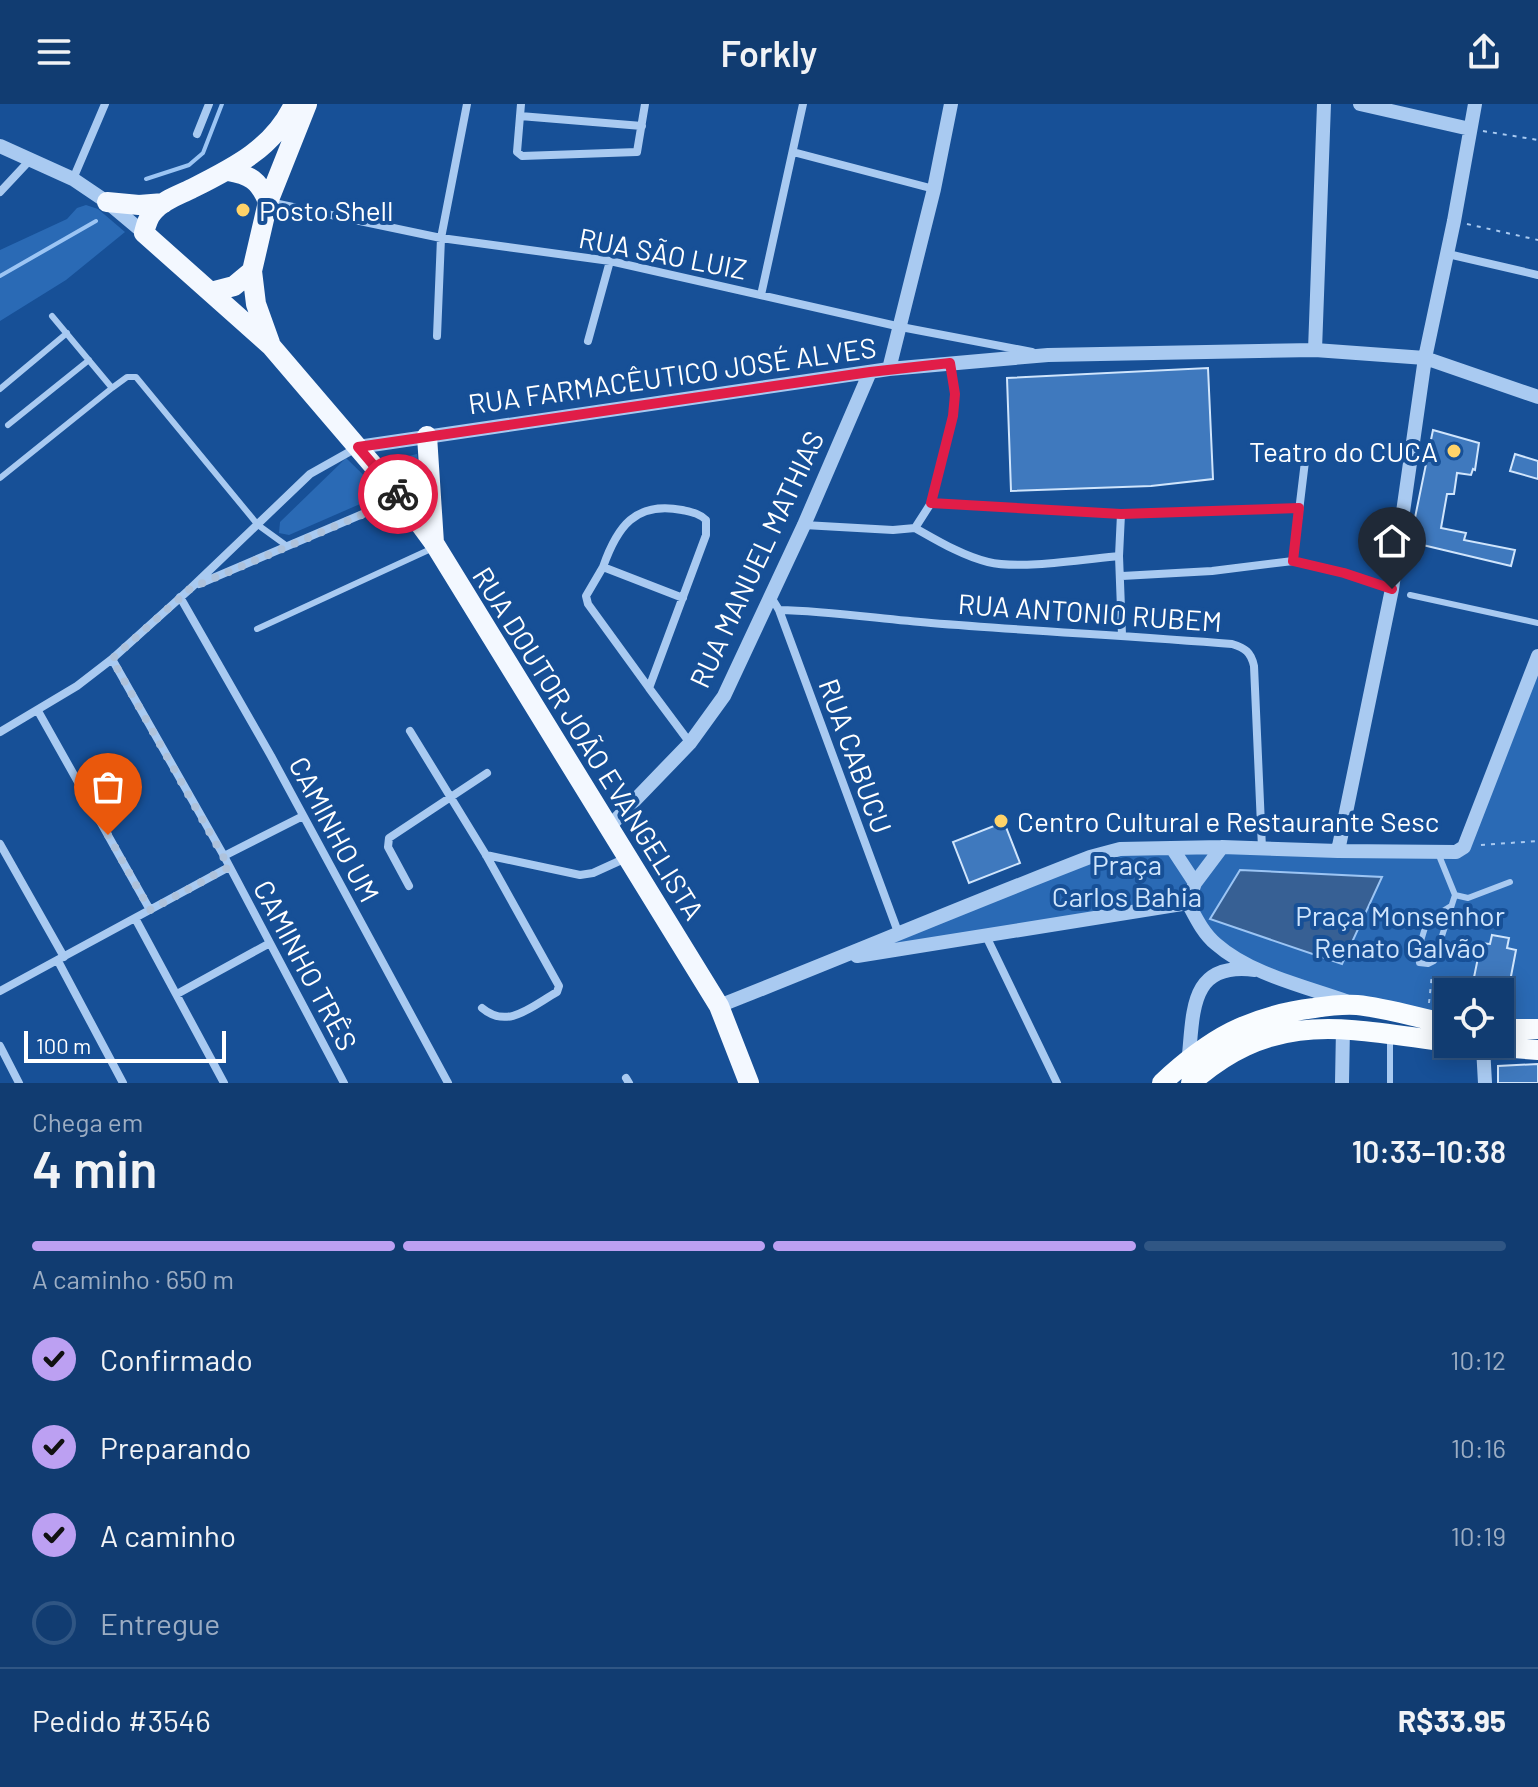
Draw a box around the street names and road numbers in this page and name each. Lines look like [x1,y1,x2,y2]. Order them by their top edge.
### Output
street label: RUA SÃO LUIZ [576,220,750,286]
street label: RUA FARMACÊUTICO JOSÉ ALVES [466,330,878,420]
street label: RUA MANUEL MATHIAS [682,425,830,693]
street label: RUA DOUTOR JOÃO EVANGELISTA [466,560,712,926]
street label: RUA ANTONIO RUBEM [957,586,1223,638]
street label: RUA CABUCU [812,674,900,838]
street label: CAMINHO UM [283,751,387,907]
street label: CAMINHO TRÊS [247,874,365,1056]

